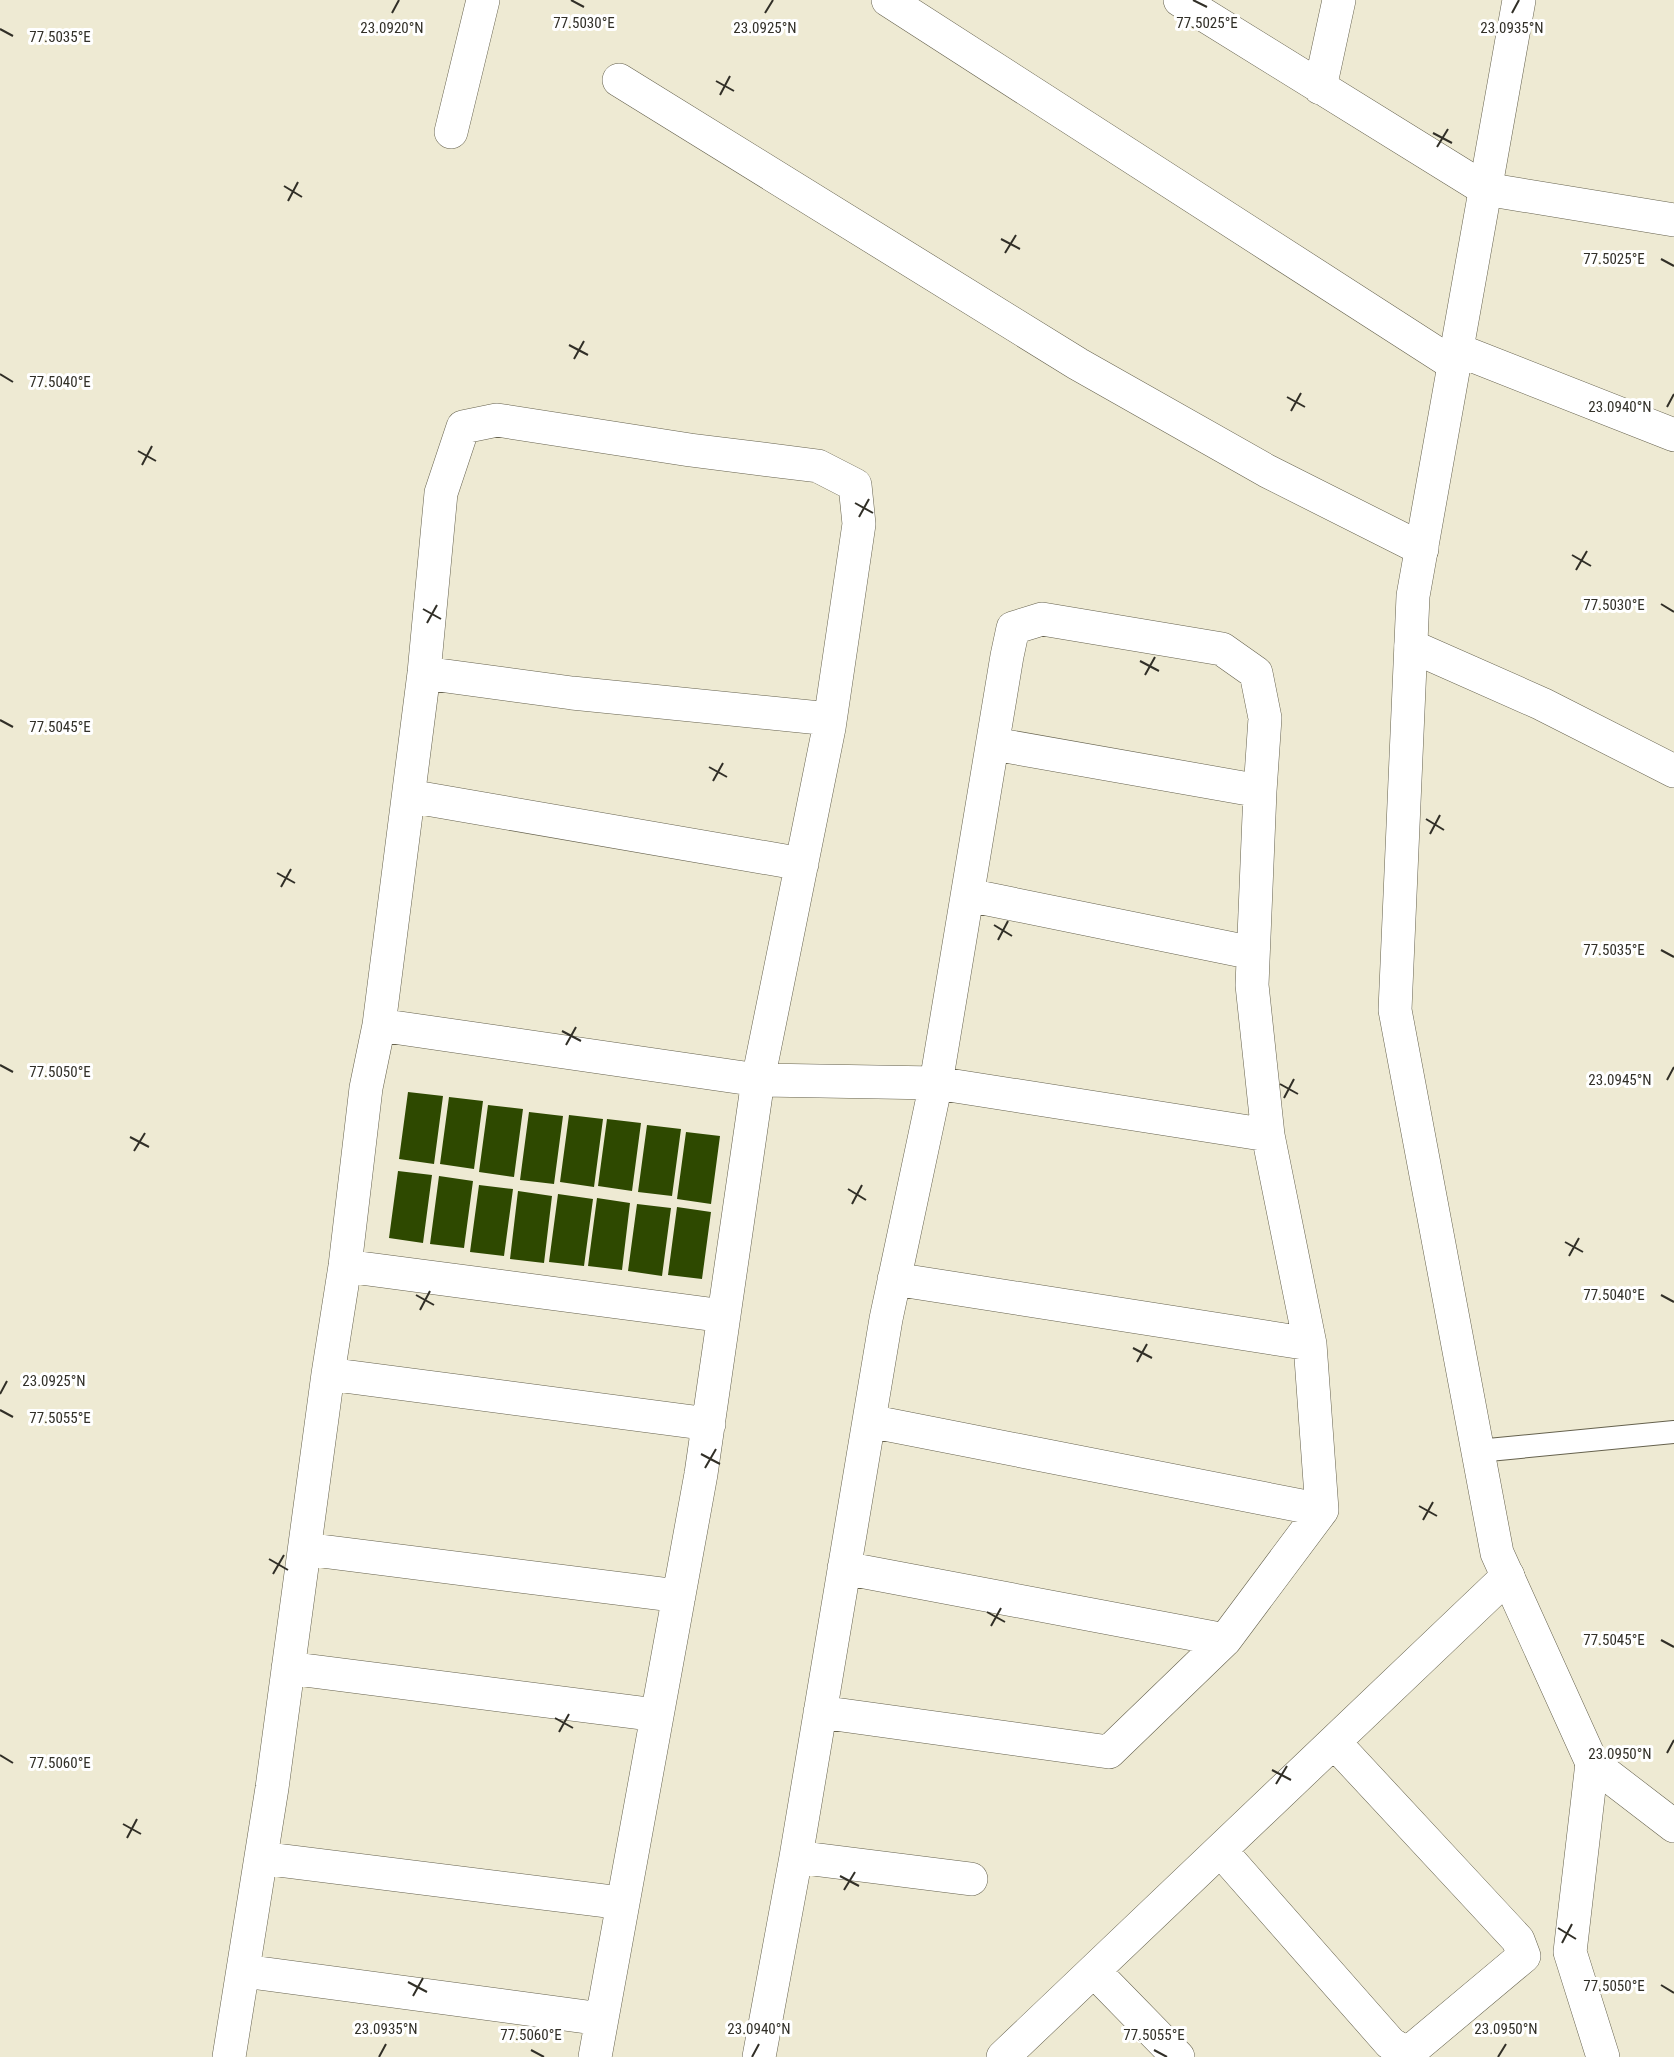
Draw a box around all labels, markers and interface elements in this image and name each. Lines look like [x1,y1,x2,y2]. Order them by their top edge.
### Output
text: 77.5030°E [553,14,615,32]
text: 77.5025°E [1176,14,1238,32]
text: 23.0920°N [360,19,424,37]
text: 23.0925°N [733,19,797,37]
text: 23.0935°N [1480,19,1544,37]
text: 77.5035°E [29,28,91,46]
text: 77.5025°E [1583,250,1645,268]
text: 77.5040°E [29,373,91,391]
text: 23.0940°N [1588,398,1652,416]
text: 77.5030°E [1583,596,1645,614]
text: 77.5045°E [29,718,91,736]
text: 77.5035°E [1583,941,1645,959]
text: 77.5050°E [29,1063,91,1081]
text: 23.0945°N [1588,1071,1652,1089]
text: 77.5040°E [1583,1286,1645,1304]
text: 23.0925°N [22,1372,86,1390]
text: 77.5055°E [29,1409,91,1427]
text: 77.5045°E [1583,1631,1645,1649]
text: 23.0950°N [1588,1745,1652,1763]
text: 77.5060°E [29,1754,91,1772]
text: 77.5050°E [1583,1977,1645,1995]
text: 23.0935°N [354,2020,418,2038]
text: 23.0940°N [727,2020,791,2038]
text: 23.0950°N [1474,2020,1538,2038]
text: 77.5060°E [500,2026,562,2044]
text: 77.5055°E [1123,2026,1185,2044]

